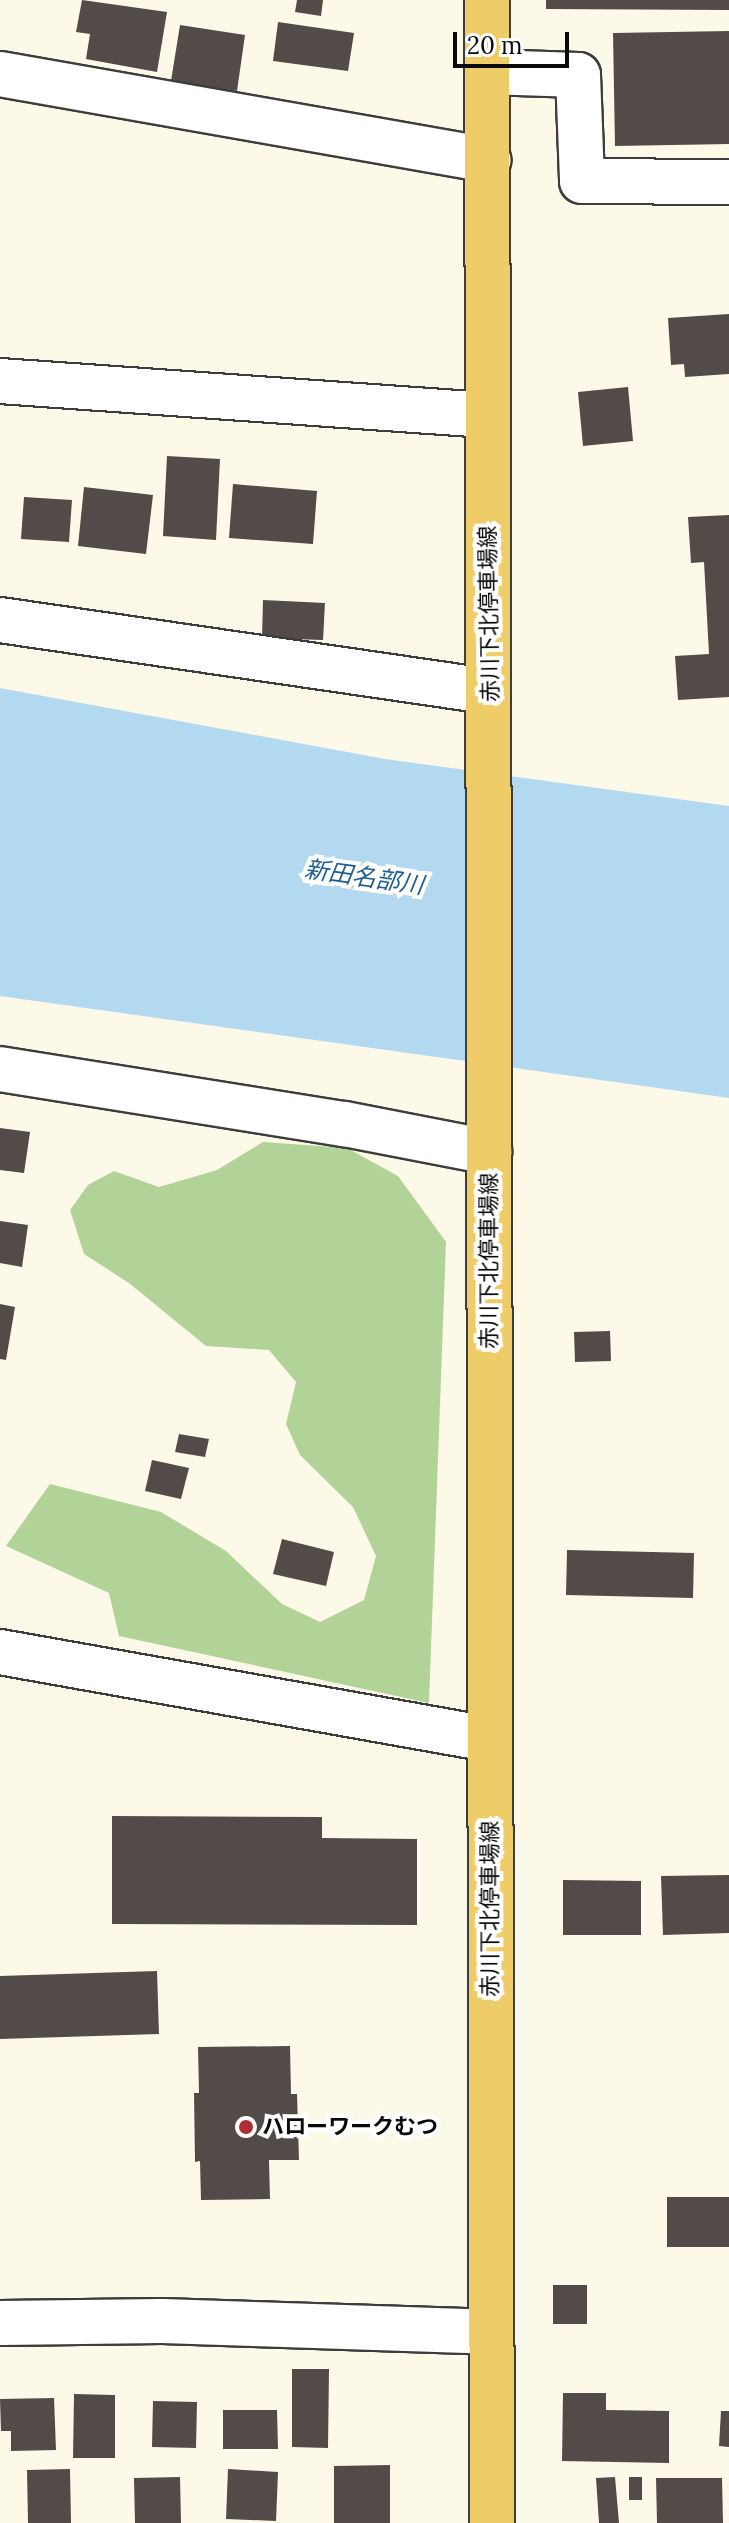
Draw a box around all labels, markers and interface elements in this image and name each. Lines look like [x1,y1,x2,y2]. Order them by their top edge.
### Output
scale bar [457,16,573,66]
text: 20 m [467,30,523,61]
street label: 赤川下北停車場線 [474,526,504,702]
water label: 新田名部川 [303,854,425,900]
street label: 赤川下北停車場線 [476,1173,502,1349]
street label: 赤川下北停車場線 [477,1821,503,1997]
place label: ハローワークむつ [262,2114,438,2140]
marker: ハローワークむつ [237,2118,255,2136]

